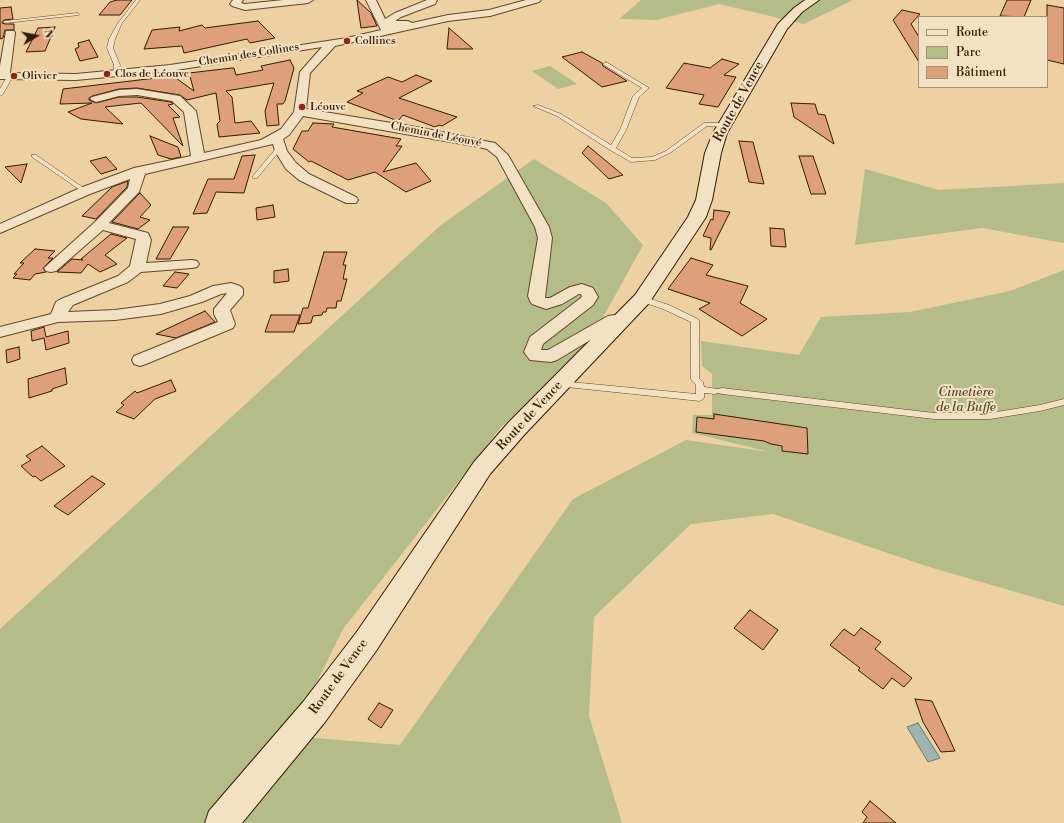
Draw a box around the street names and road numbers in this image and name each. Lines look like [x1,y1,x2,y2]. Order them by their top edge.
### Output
street label: Chemin des Collines [198,41,300,69]
street label: Route de Vence [710,59,768,145]
street label: Chemin de Léouvé [390,120,482,150]
street label: Route de Vence [494,378,566,454]
street label: Route de Vence [306,636,372,718]

